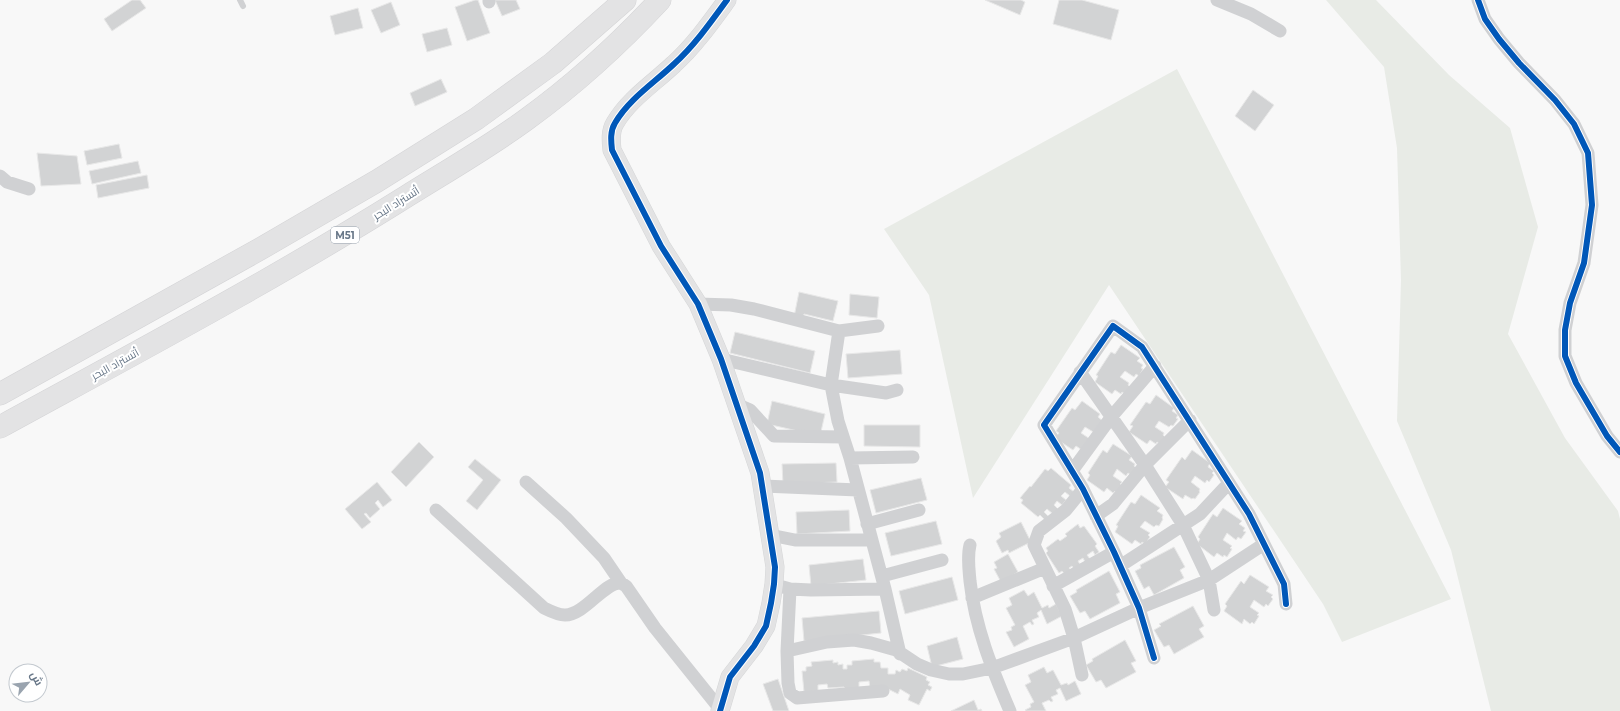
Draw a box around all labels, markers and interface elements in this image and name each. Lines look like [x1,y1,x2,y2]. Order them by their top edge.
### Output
street label: أتستراد البحر [369,183,422,223]
road number: M51 [331,227,359,243]
street label: أتستراد البحر [88,345,141,383]
north arrow [8,663,48,703]
text: ش [27,669,46,688]

